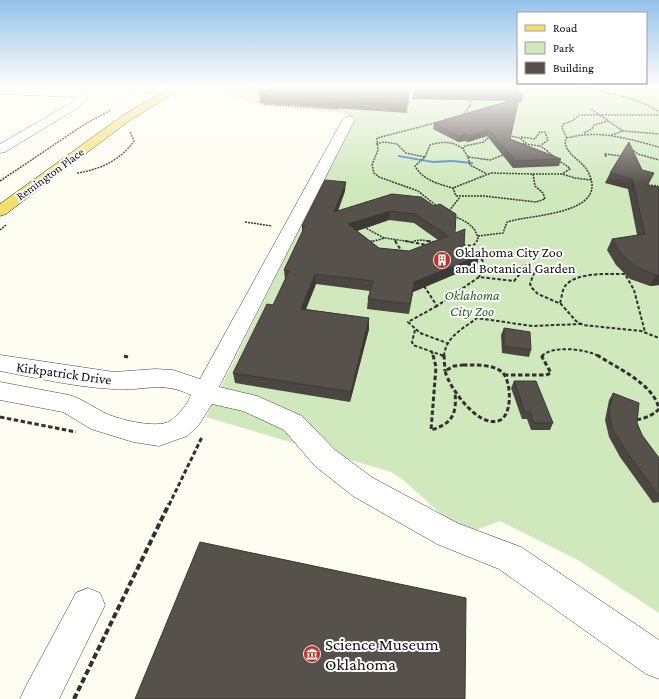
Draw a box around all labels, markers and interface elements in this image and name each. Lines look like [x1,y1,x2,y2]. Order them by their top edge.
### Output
legend [517,12,647,84]
text: Road [553,21,578,35]
text: Park [553,41,575,55]
text: Building [553,61,594,75]
street label: Remington Place [13,145,87,203]
place label: Oklahoma City Zoo and Botanical Garden [455,244,576,276]
building icon: Oklahoma City Zoo and Botanical Garden [432,250,452,270]
park label: Oklahoma City Zoo [444,287,500,319]
street label: Kirkpatrick Drive [15,358,113,388]
place label: Science Museum Oklahoma [325,635,439,674]
museum icon: Science Museum Oklahoma [302,644,322,664]

